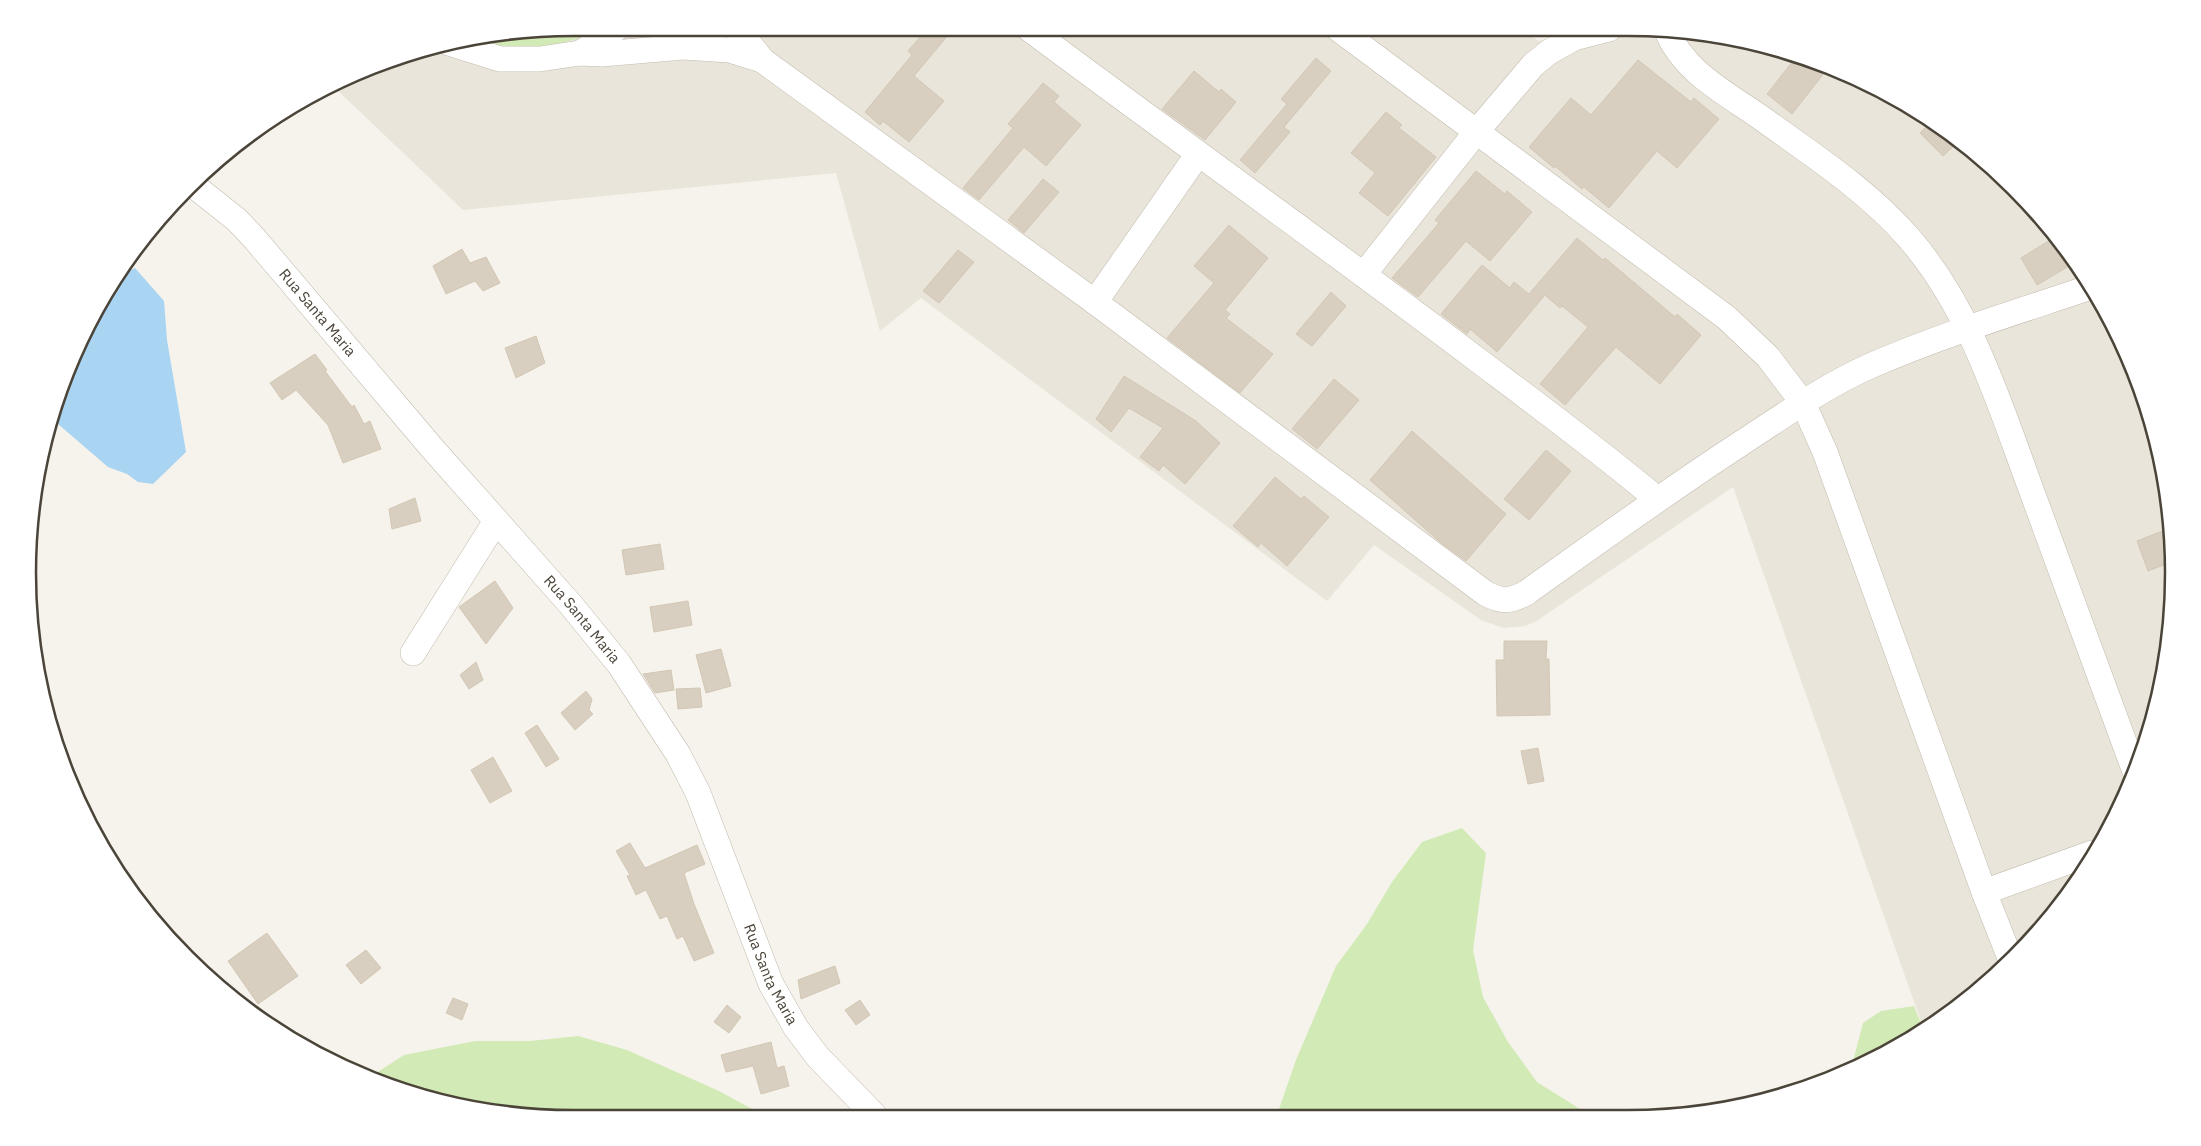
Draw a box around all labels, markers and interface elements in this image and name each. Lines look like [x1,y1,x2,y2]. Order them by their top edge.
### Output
street label: Rua Santa Maria [275,265,360,360]
street label: Rua Santa Maria [540,571,625,667]
street label: Rua Santa Maria [740,921,802,1028]

